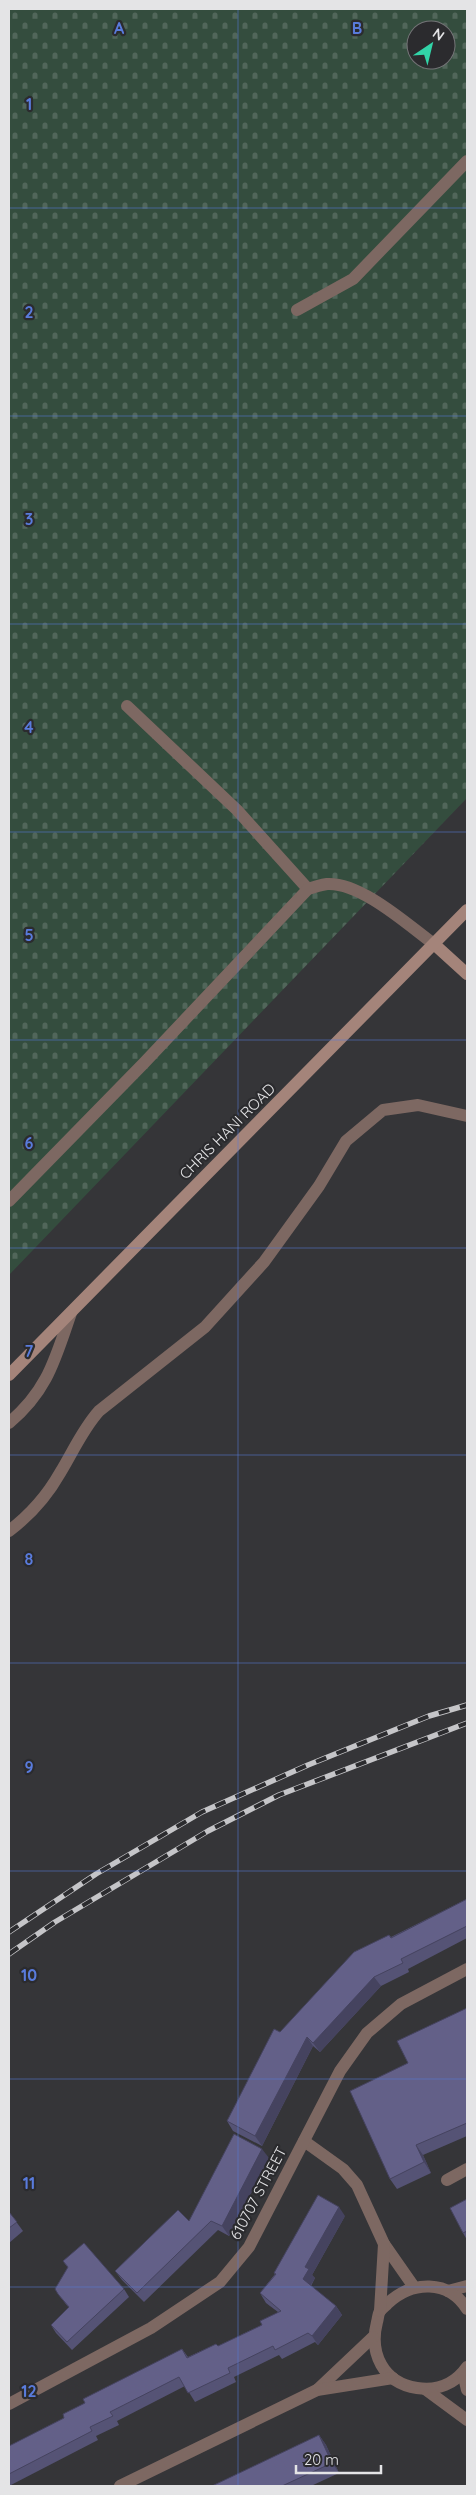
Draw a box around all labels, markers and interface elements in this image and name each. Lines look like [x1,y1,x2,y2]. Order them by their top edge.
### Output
text: A [114,18,125,38]
text: B [352,18,362,38]
north arrow [406,20,456,70]
text: N [429,24,448,45]
text: 1 [26,94,32,114]
text: 2 [24,302,34,322]
text: 3 [25,509,33,529]
text: 4 [24,717,34,737]
text: 5 [24,925,34,945]
street label: CHRIS HANI ROAD [175,1079,279,1183]
text: 6 [25,1133,34,1153]
text: 7 [25,1341,34,1361]
text: 8 [25,1549,34,1569]
text: 9 [24,1757,34,1777]
text: 10 [21,1965,37,1985]
street label: 610707 STREET [225,2143,291,2243]
text: 11 [23,2173,35,2193]
text: 12 [21,2381,37,2401]
scale bar [296,2442,381,2474]
text: 20 m [304,2450,339,2469]

